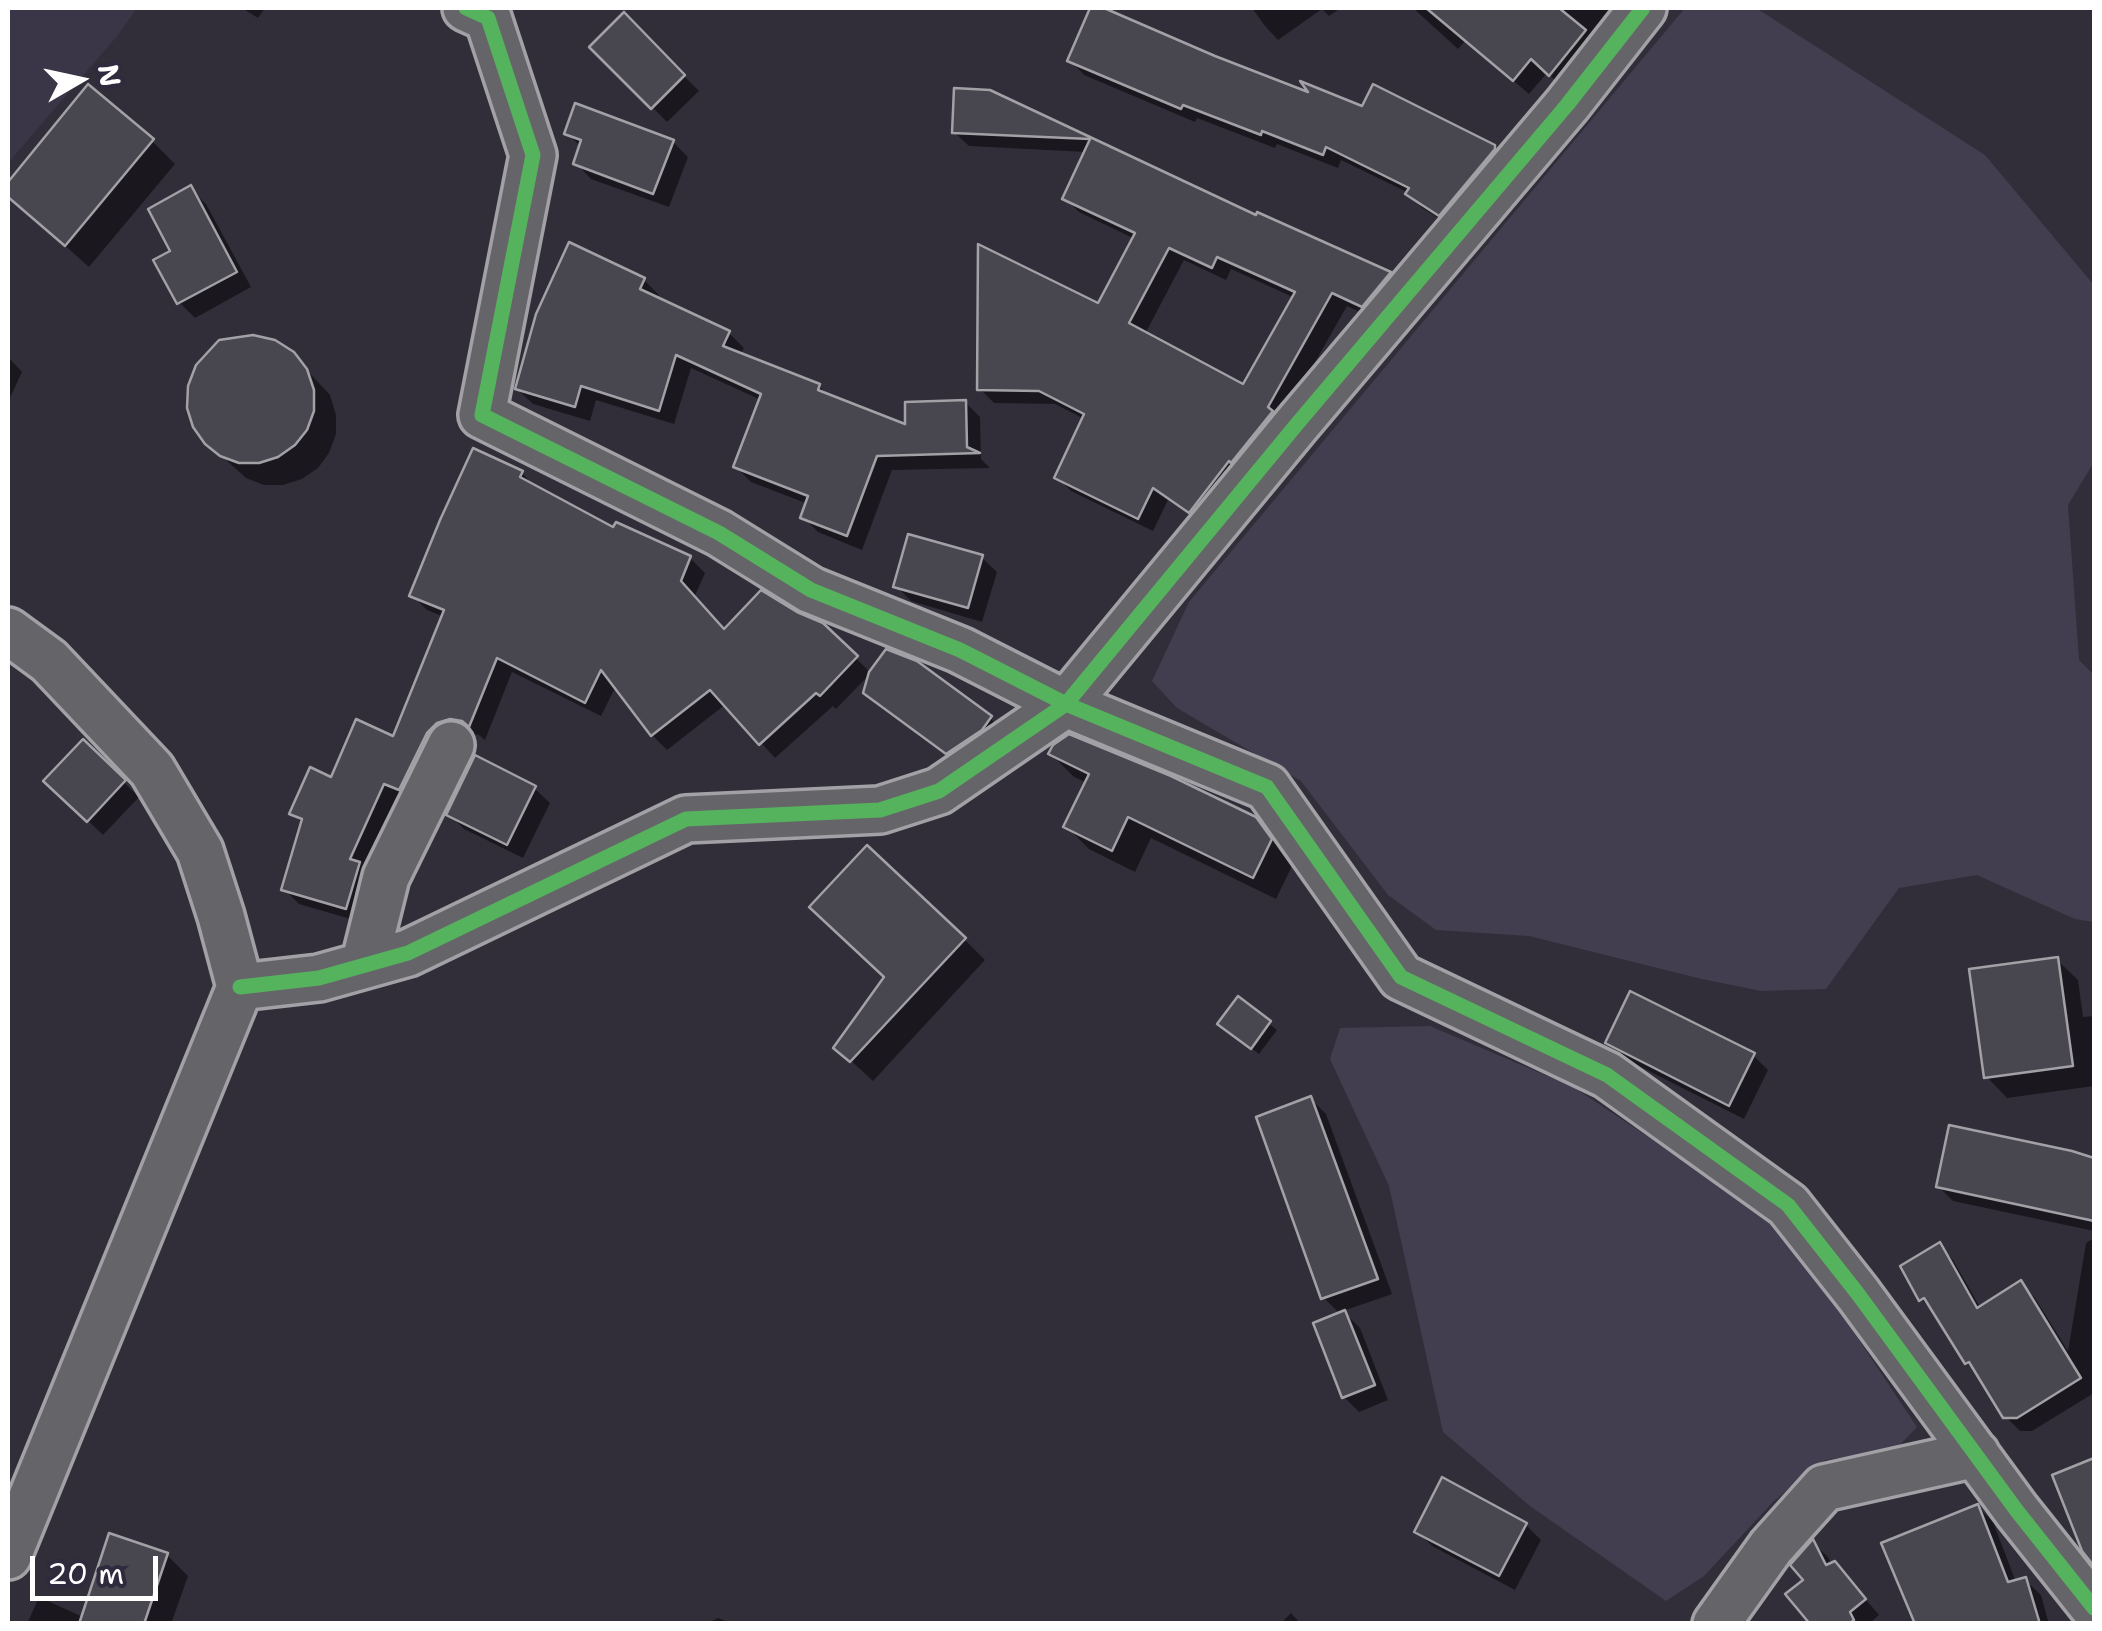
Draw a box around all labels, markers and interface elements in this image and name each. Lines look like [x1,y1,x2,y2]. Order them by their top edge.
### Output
north arrow [30,30,130,130]
text: N [89,61,130,89]
scale bar [35,1536,162,1598]
text: 20 m [47,1553,124,1594]

